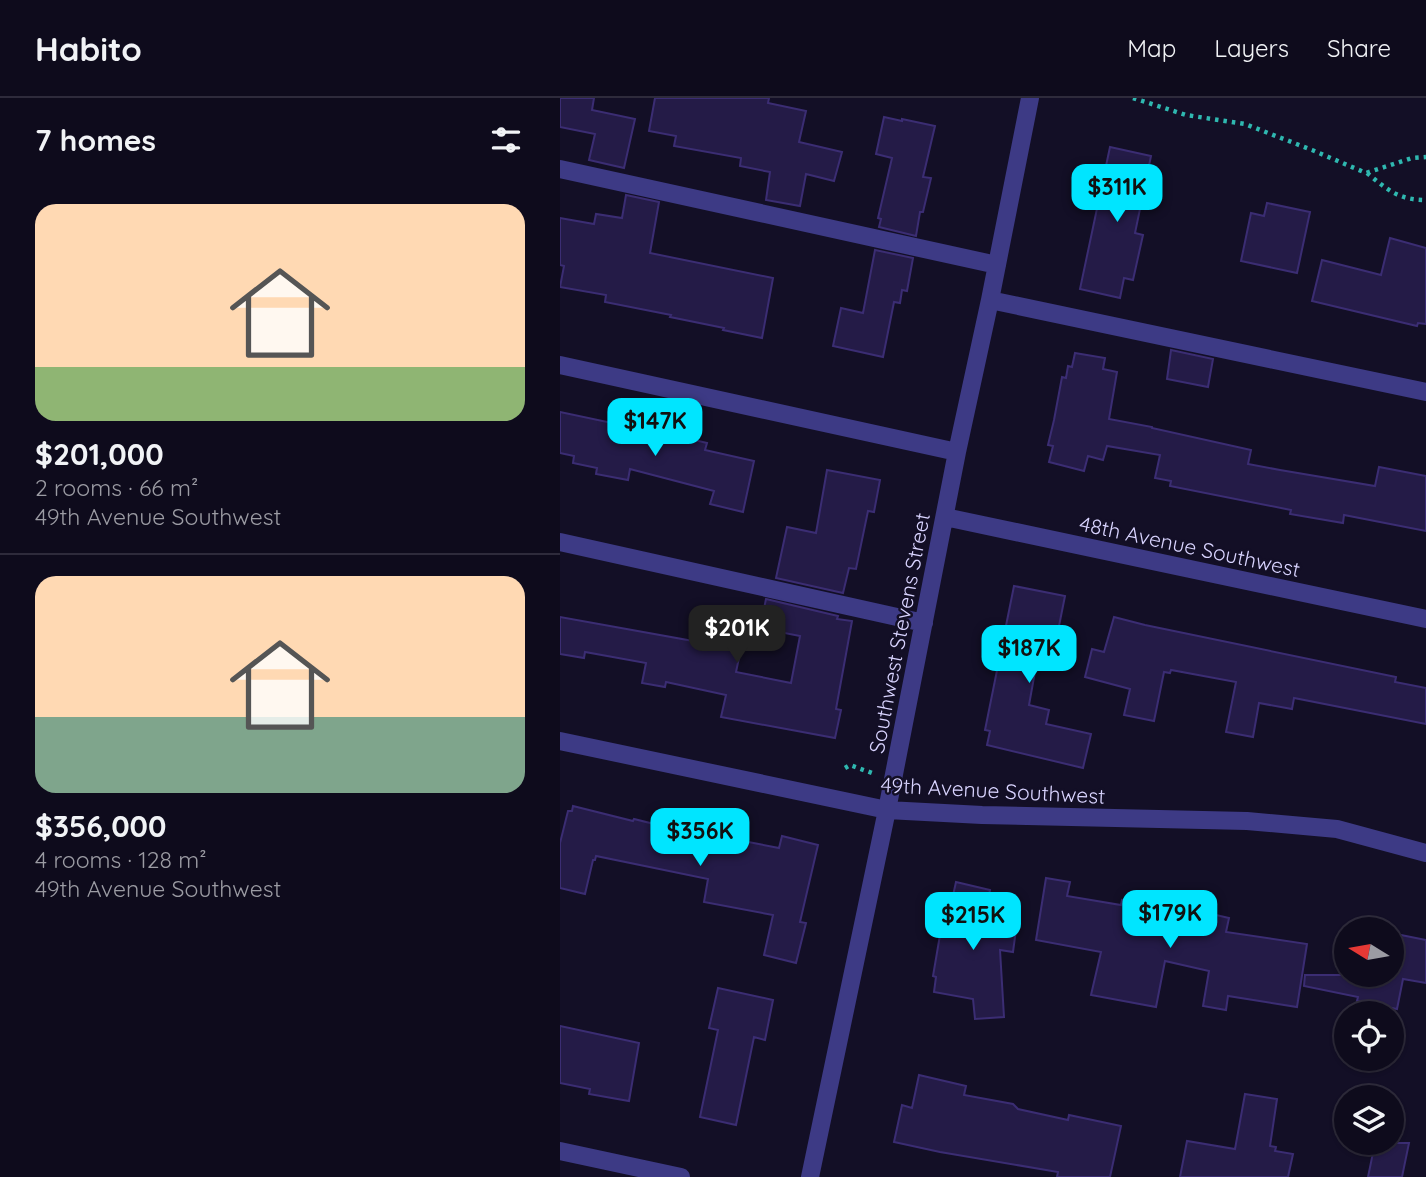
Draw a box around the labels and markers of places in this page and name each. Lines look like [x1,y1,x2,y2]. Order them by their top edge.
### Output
pin: $311K [1068,164,1166,224]
pin: $147K [606,398,704,458]
pin: $201K [688,606,786,665]
pin: $187K [980,626,1078,685]
pin: $356K [651,808,749,868]
pin: $179K [1121,890,1219,950]
pin: $215K [924,892,1022,952]

